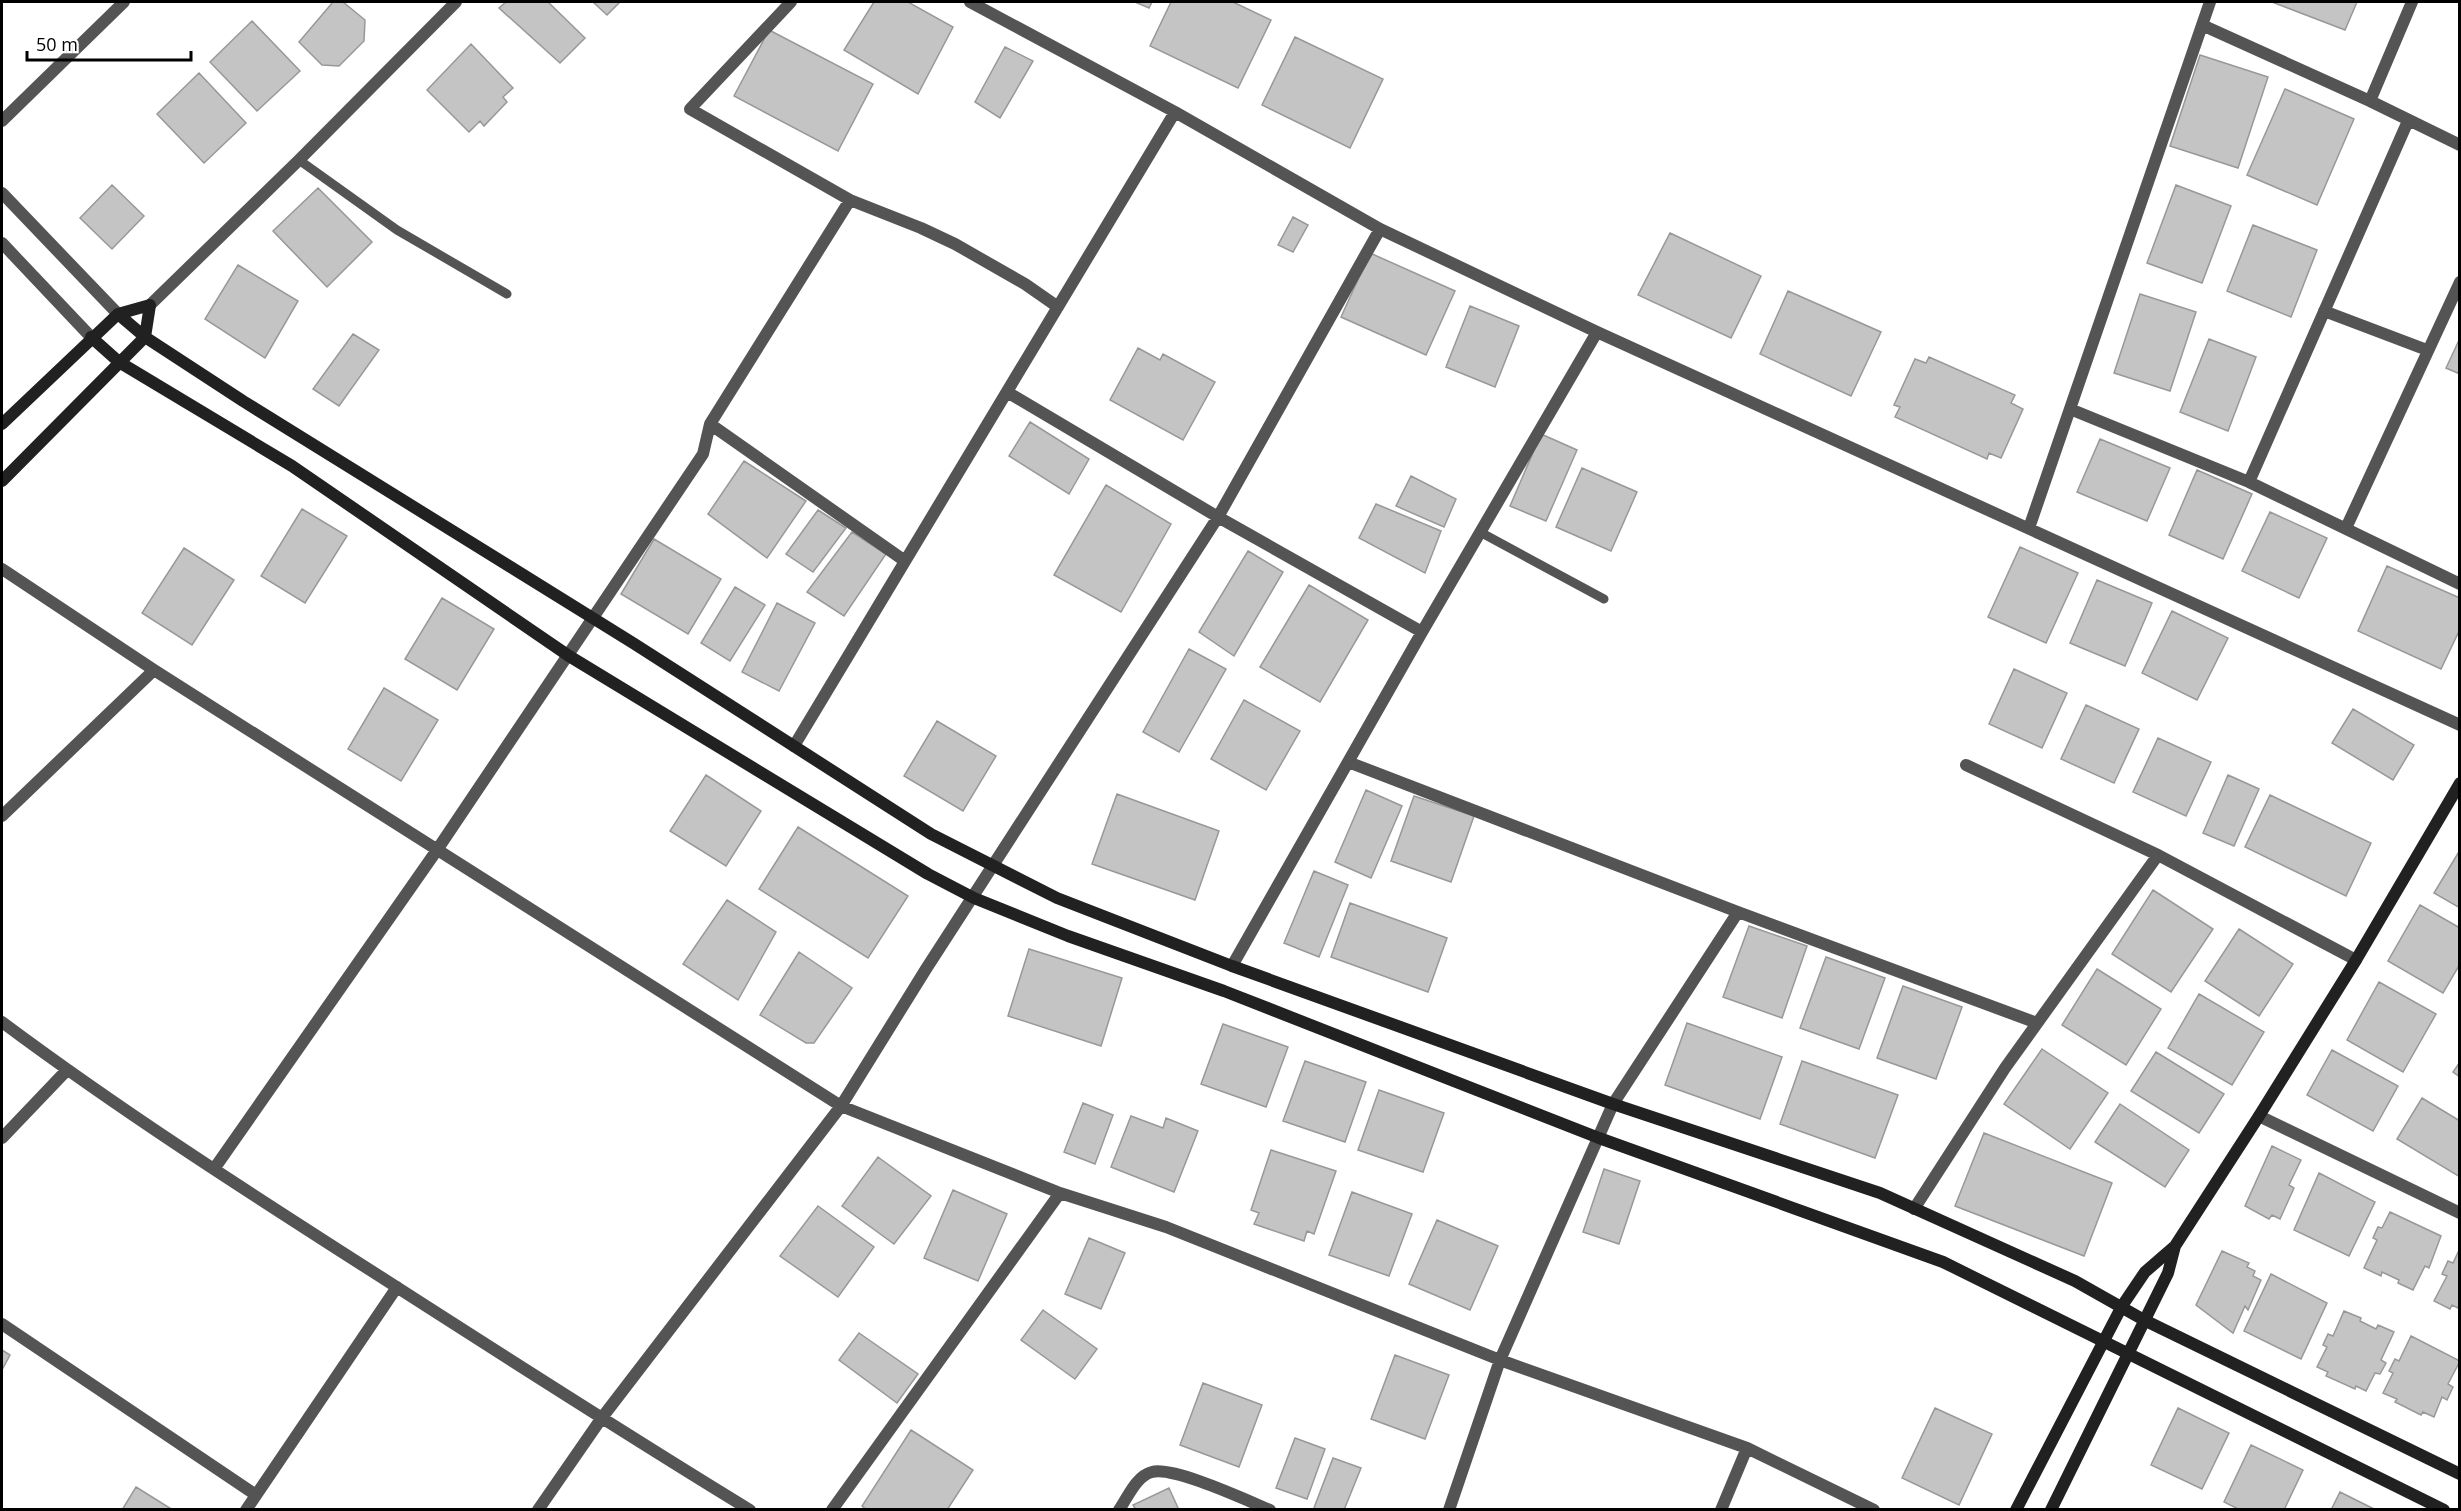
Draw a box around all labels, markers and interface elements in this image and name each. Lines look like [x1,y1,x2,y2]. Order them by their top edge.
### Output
scale bar [27,24,190,62]
text: 50 m [36,32,78,56]

